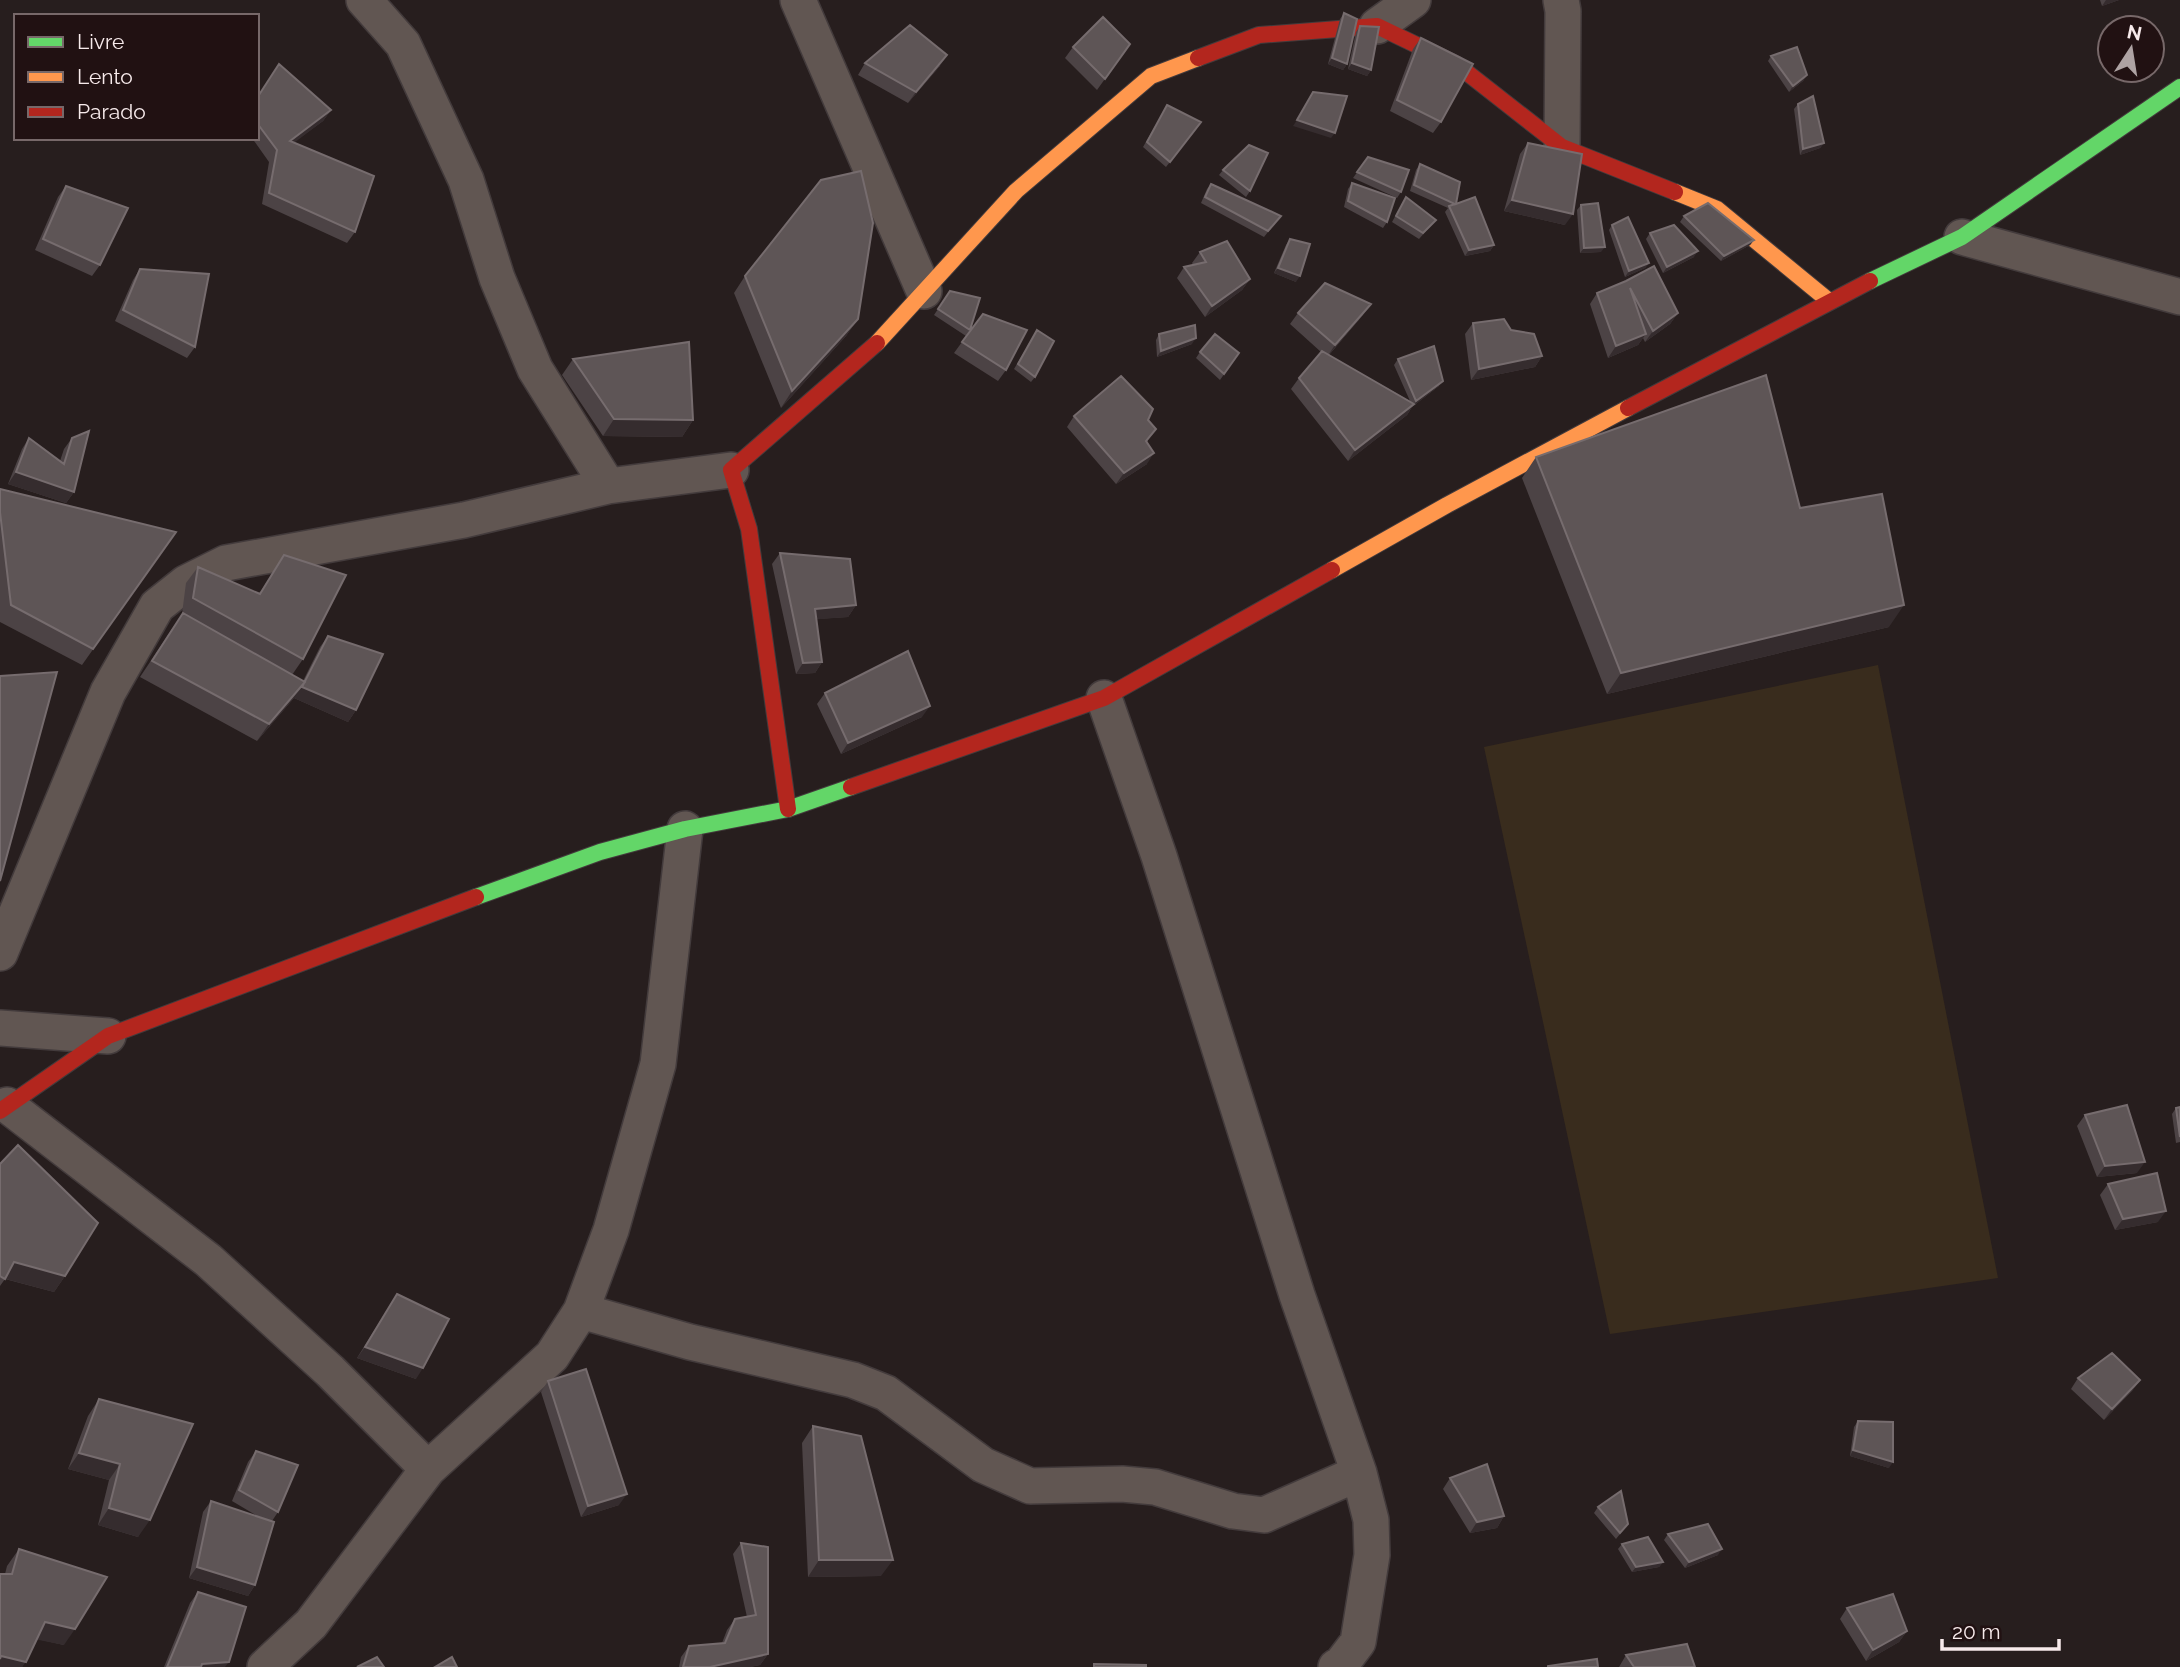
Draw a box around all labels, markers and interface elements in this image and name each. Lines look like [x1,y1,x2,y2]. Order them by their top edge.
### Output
legend [14,14,259,140]
north arrow [2096,14,2166,84]
text: N [2125,20,2144,45]
text: Livre [77,29,124,54]
text: Lento [77,64,133,89]
text: Parado [77,99,146,124]
scale bar [1942,1608,2059,1652]
text: 20 m [1952,1619,2000,1644]

